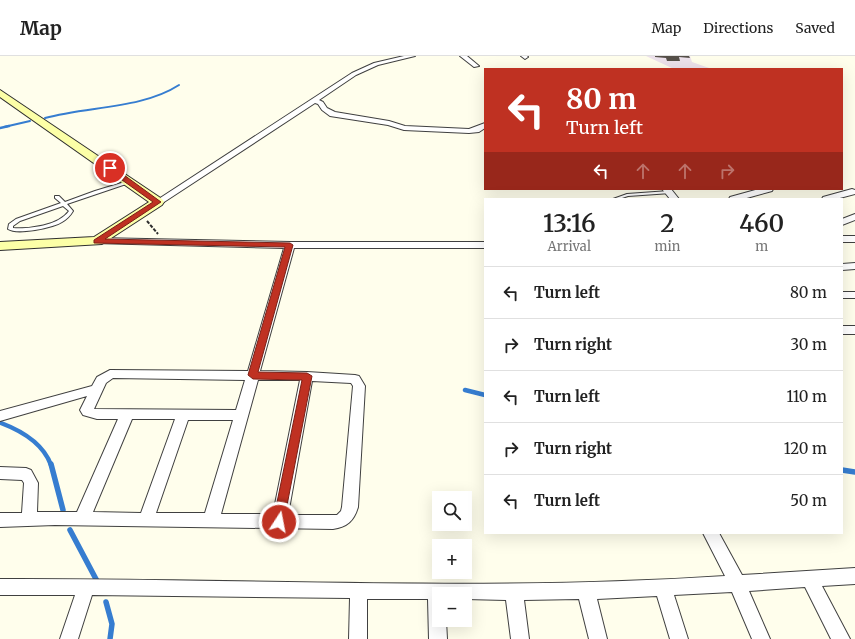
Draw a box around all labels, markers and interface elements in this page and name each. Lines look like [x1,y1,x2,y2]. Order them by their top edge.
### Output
text: Map [20,16,62,40]
text: Map [651,19,681,37]
text: Directions [703,19,773,37]
text: Saved [795,19,835,37]
text: 80 m [566,81,637,117]
icon: left [500,84,552,136]
text: Turn left [566,116,643,139]
pin [93,151,127,185]
icon: arrive [99,157,121,179]
icon: left [590,160,612,182]
icon: ahead [632,160,654,182]
icon: ahead [674,160,696,182]
icon: right [716,160,738,182]
text: 13:16 [543,208,596,239]
text: 2 [660,208,675,239]
text: 460 [739,208,784,239]
text: Arrival [548,238,591,255]
text: min [655,238,680,255]
text: m [755,238,768,255]
icon: left [500,282,522,304]
text: Turn left [534,283,600,302]
text: 80 m [790,283,827,302]
icon: right [500,334,522,356]
text: Turn right [534,335,612,354]
text: 30 m [790,335,827,354]
icon: left [500,386,522,408]
text: Turn left [534,387,600,406]
text: 110 m [786,387,827,406]
icon: right [500,438,522,460]
text: Turn right [534,439,612,458]
text: 120 m [784,439,827,458]
icon: left [500,490,522,512]
map controls [432,491,472,627]
button: search [432,491,472,531]
text: Turn left [534,491,600,510]
text: 50 m [790,491,827,510]
position arrow [258,501,300,543]
button: + [432,539,472,579]
button: − [432,587,472,627]

